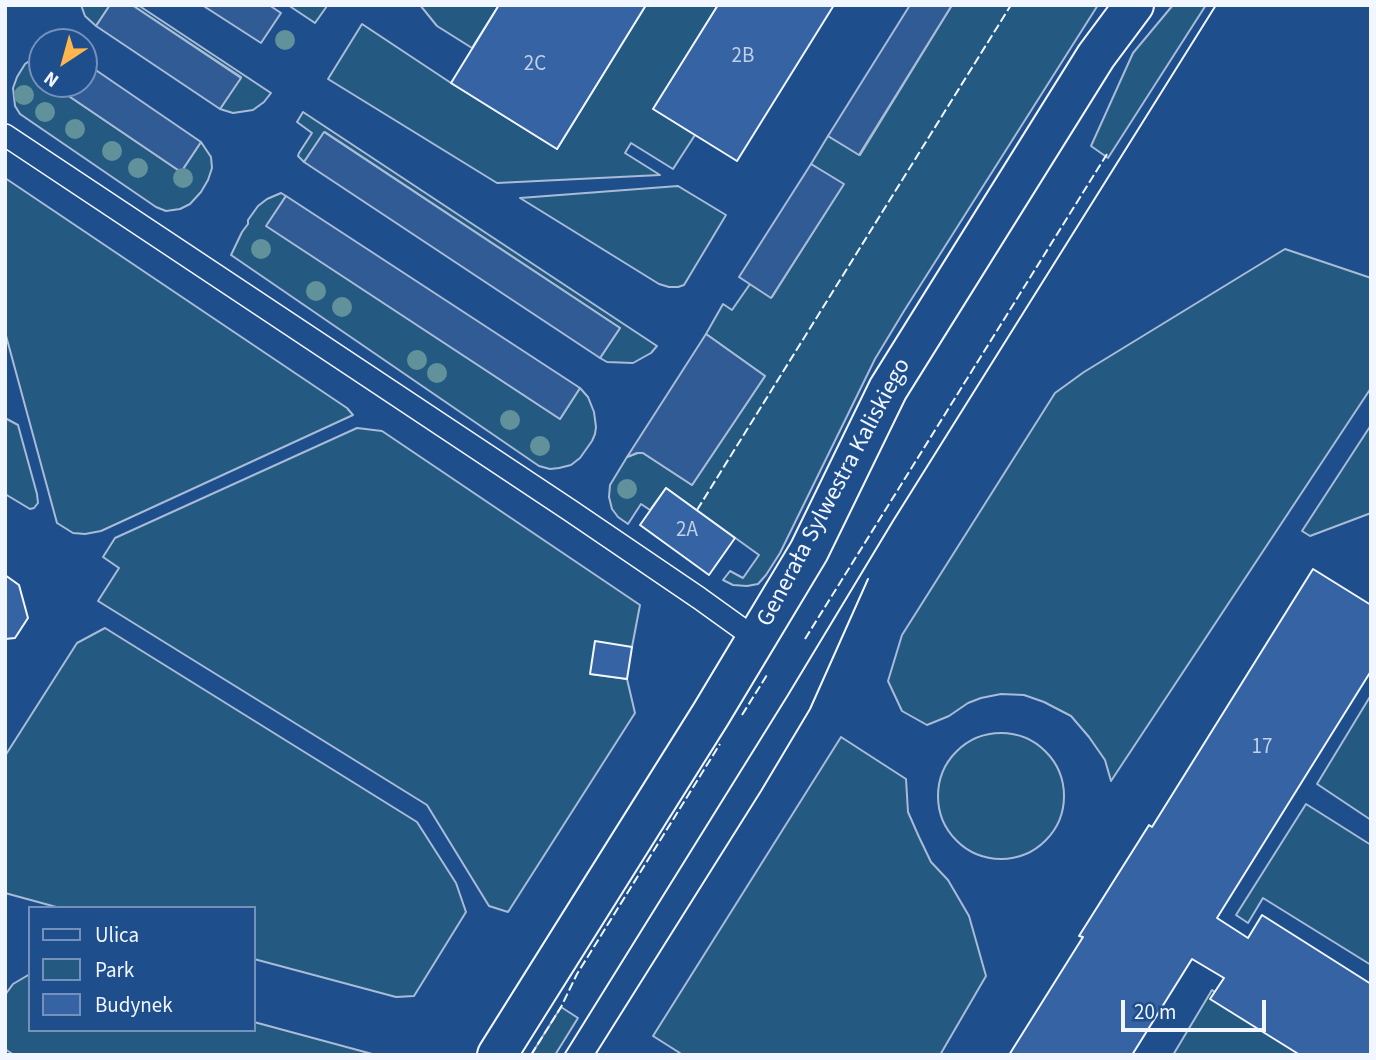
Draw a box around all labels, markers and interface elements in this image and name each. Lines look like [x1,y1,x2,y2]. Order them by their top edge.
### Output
north arrow [28,28,98,98]
house number: 2B [732,44,754,70]
house number: 2C [524,52,546,78]
text: N [38,64,65,93]
street label: Generała Sylwestra Kaliskiego [752,354,918,632]
house number: 2A [676,518,698,544]
house number: 17 [1252,735,1272,761]
legend [28,906,256,1032]
text: Ulica [95,920,139,950]
text: Park [95,955,134,985]
scale bar [1124,986,1269,1030]
text: Budynek [95,990,173,1020]
text: 20 m [1134,997,1176,1027]

